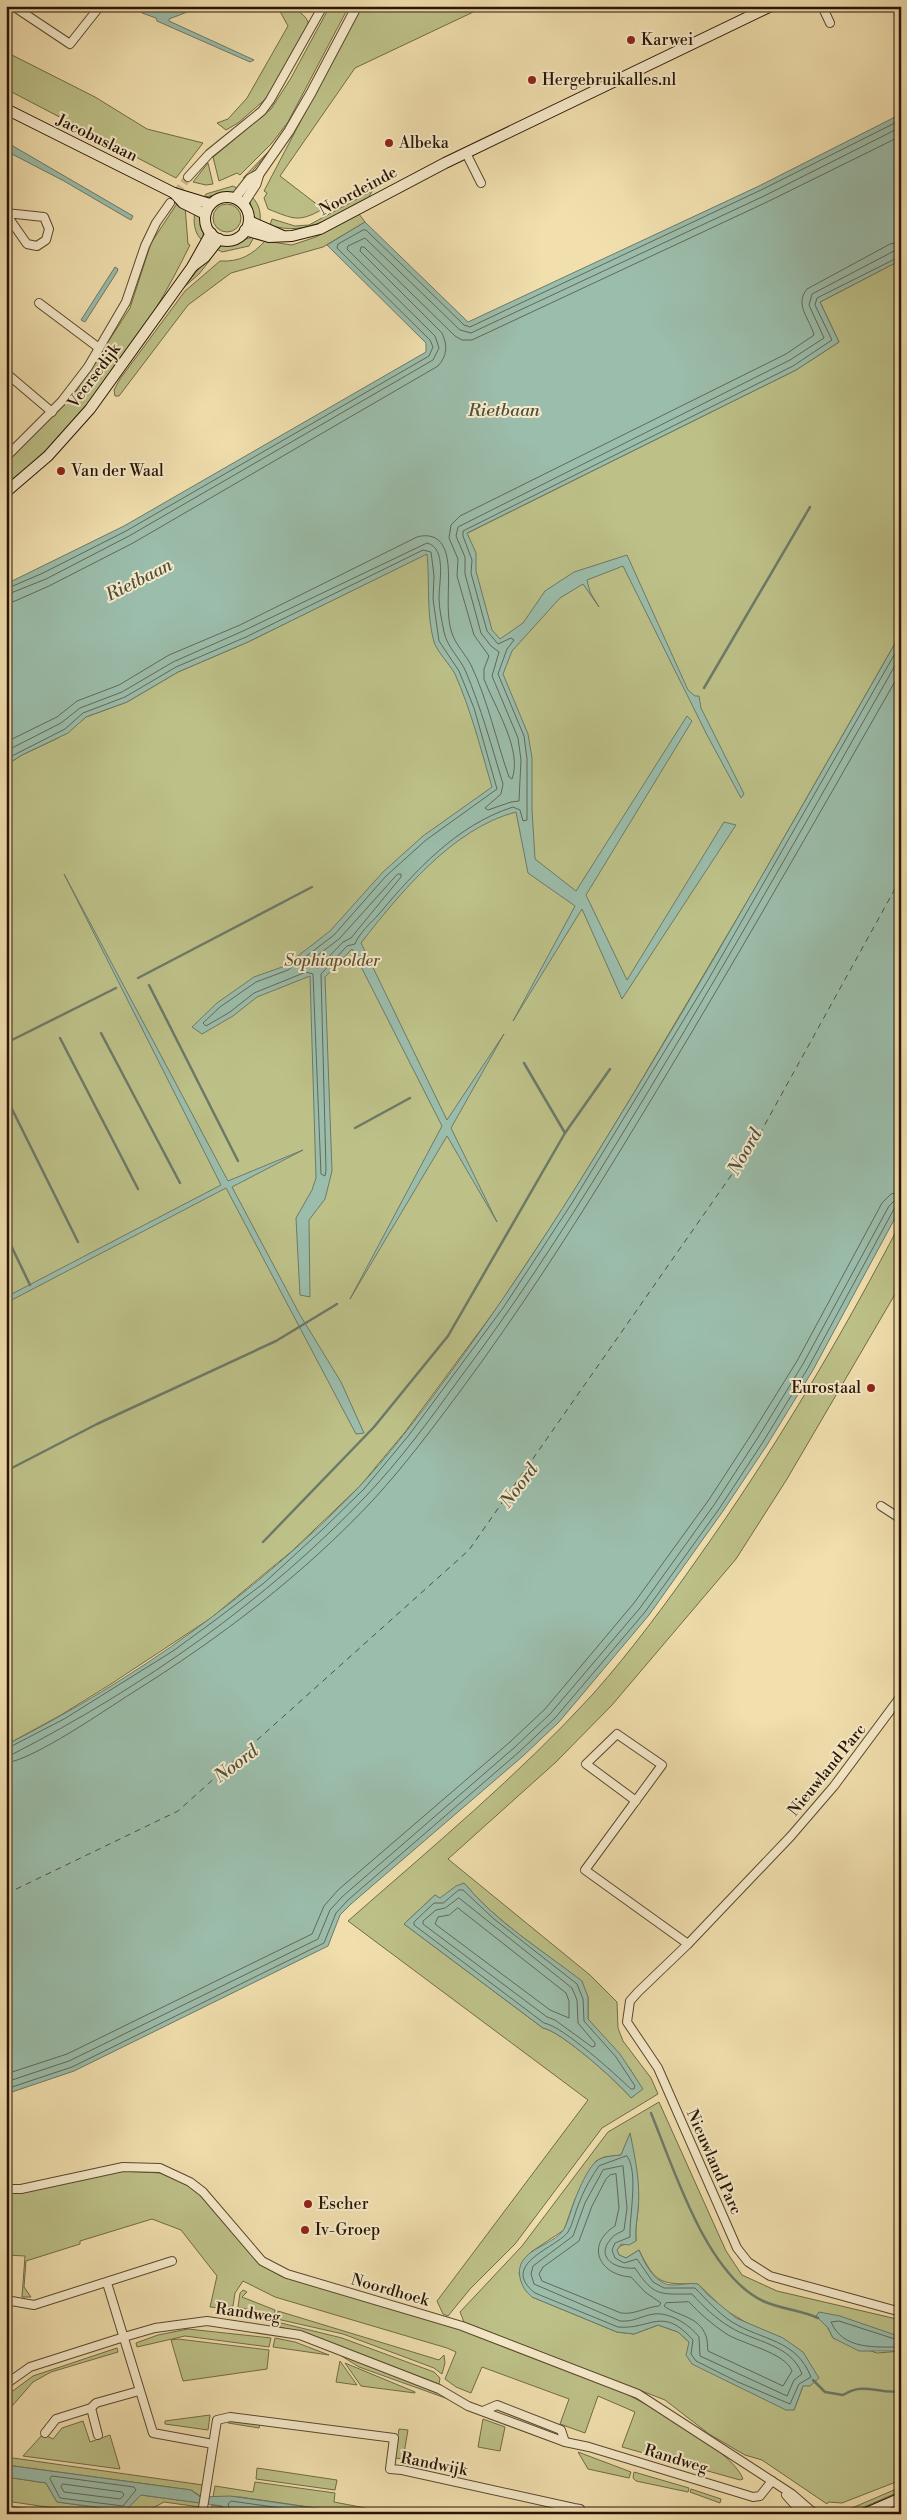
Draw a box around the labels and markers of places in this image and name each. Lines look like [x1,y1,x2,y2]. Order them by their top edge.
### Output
place label: Karwei [641,30,693,50]
marker: Karwei [625,34,637,46]
place label: Hergebruikalles.nl [542,70,676,90]
marker: Hergebruikalles.nl [526,74,538,86]
place label: Albeka [398,133,450,153]
marker: Albeka [383,137,395,149]
place label: Van der Waal [70,461,164,481]
marker: Van der Waal [55,465,67,477]
place label: Eurostaal [791,1378,861,1398]
marker: Eurostaal [865,1382,877,1394]
place label: Escher [318,2194,369,2214]
marker: Escher [302,2198,314,2210]
place label: Iv-Groep [315,2220,380,2240]
marker: Iv-Groep [299,2224,311,2236]

